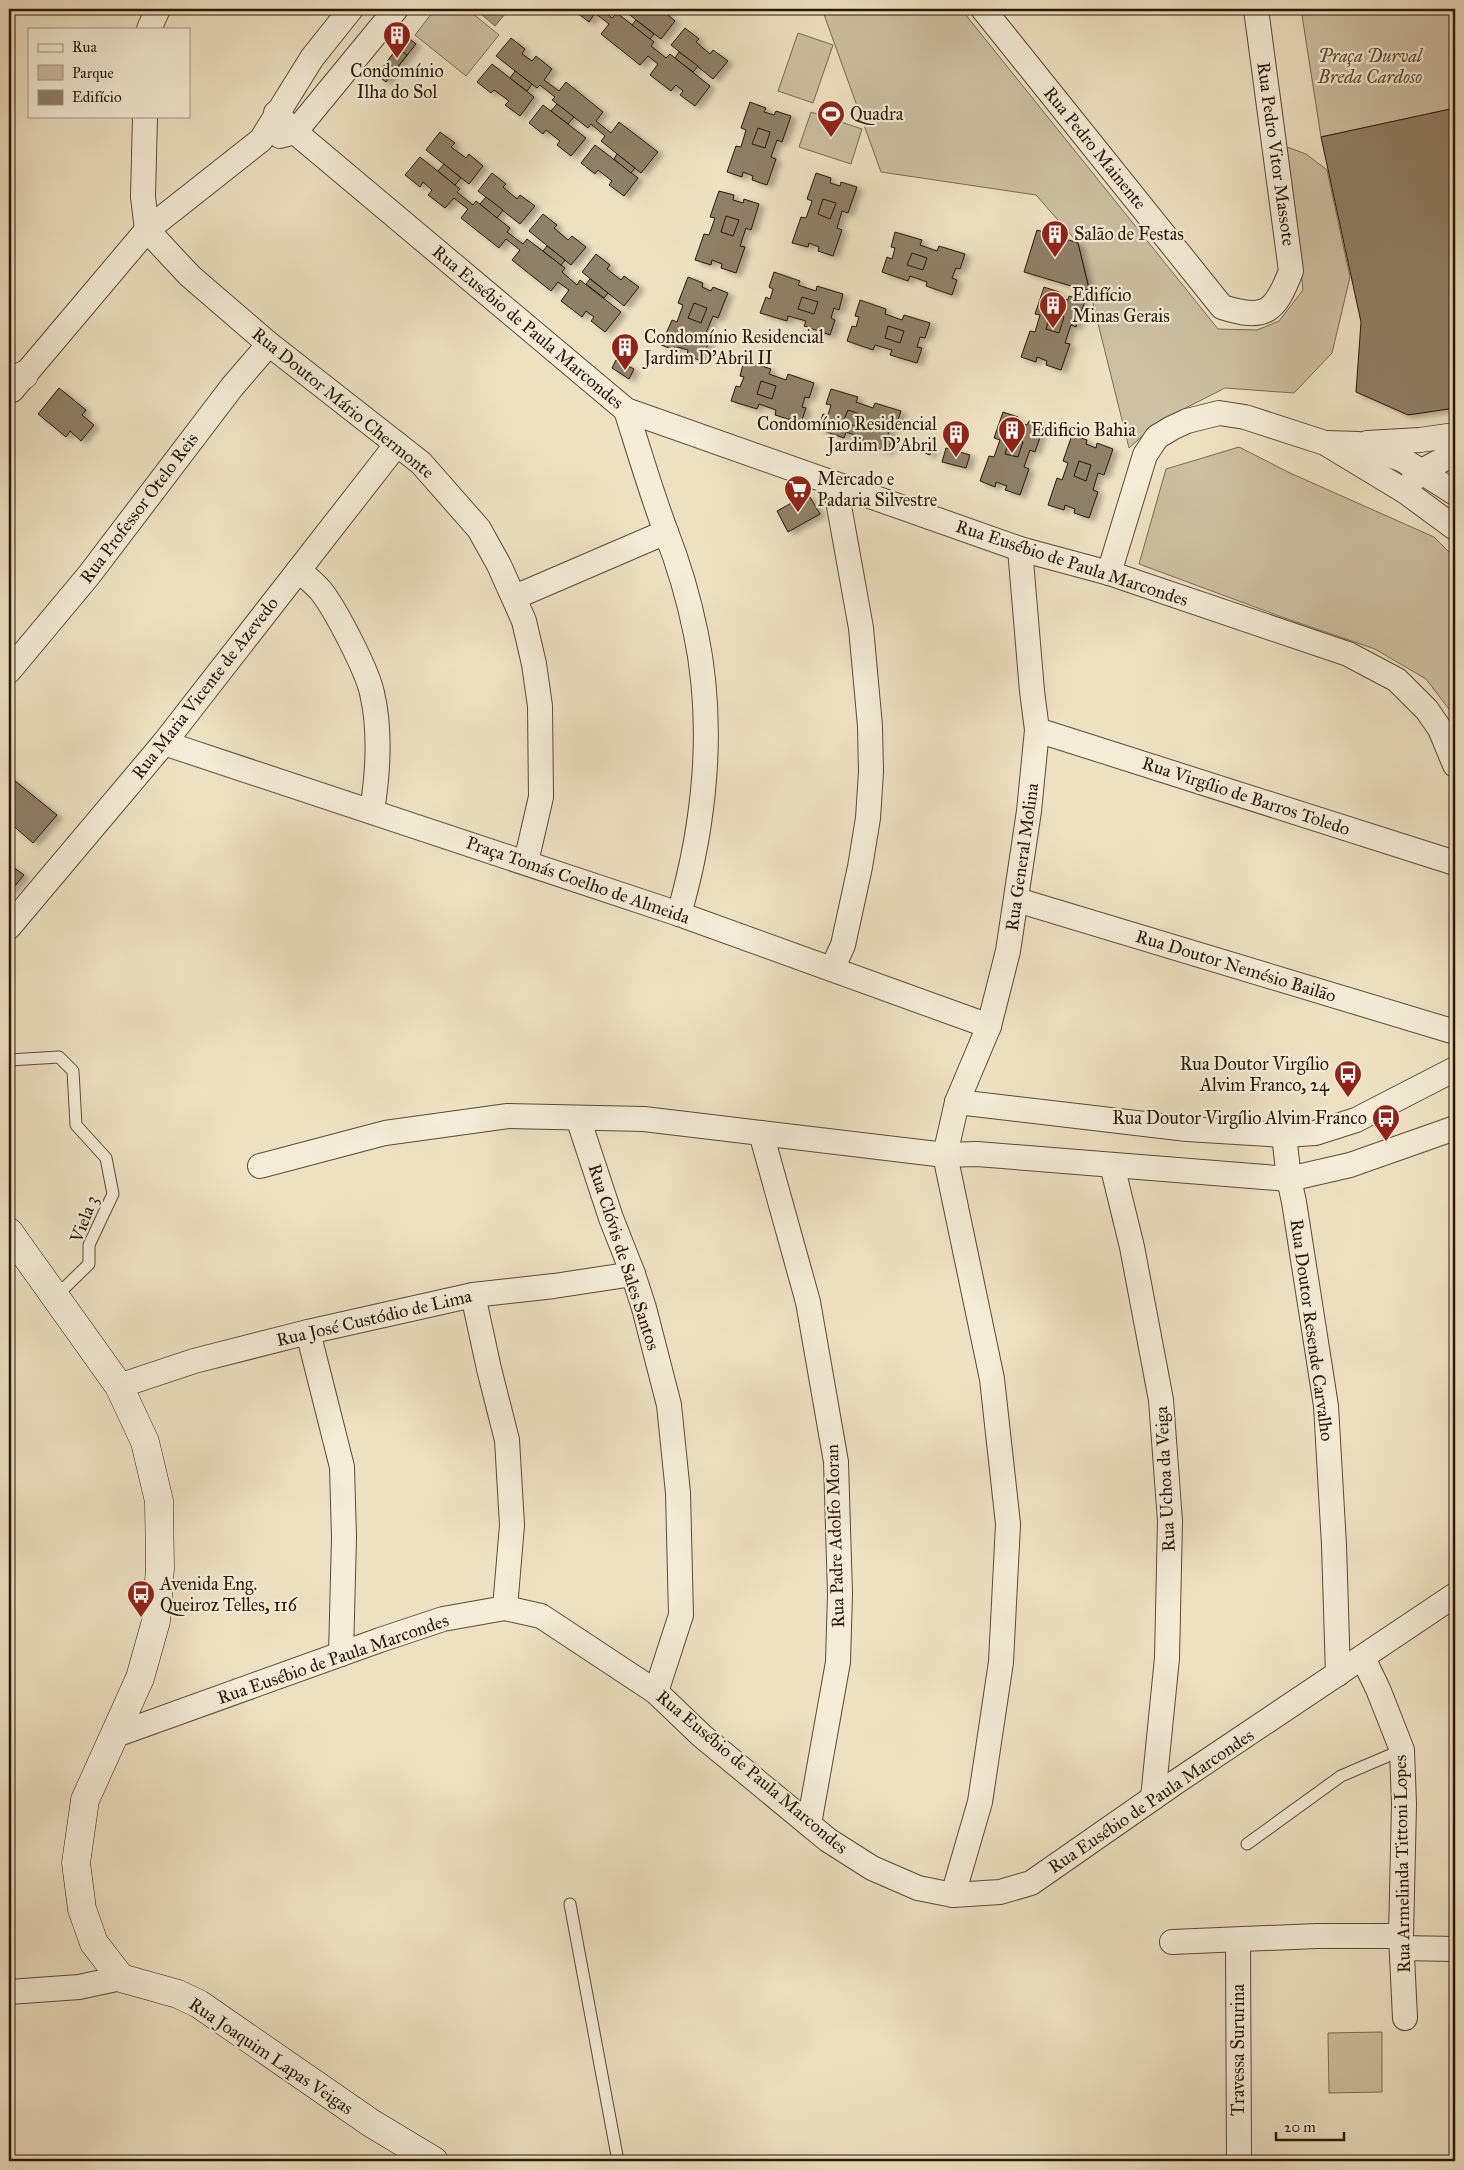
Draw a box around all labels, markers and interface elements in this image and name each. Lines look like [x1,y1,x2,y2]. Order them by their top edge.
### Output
building icon: Condomínio Ilha do Sol [382,20,412,59]
legend [28,28,190,118]
text: Rua [72,38,97,56]
park label: Praça Durval Breda Cardoso [1317,45,1424,88]
place label: Condomínio Ilha do Sol [350,60,444,103]
street label: Rua Pedro Vitor Massote [1252,61,1300,247]
text: Parque [72,64,114,83]
street label: Rua Pedro Mainente [1039,82,1151,214]
text: Edifício [72,88,122,106]
sports icon: Quadra [816,99,846,138]
place label: Quadra [850,103,904,125]
building icon: Salão de Festas [1040,219,1070,258]
place label: Salão de Festas [1074,223,1184,245]
street label: Rua Eusébio de Paula Marcondes [428,240,628,414]
place label: Edifício Minas Gerais [1072,284,1170,327]
building icon: Edifício Minas Gerais [1038,290,1068,329]
street label: Rua Doutor Mário Chermonte [248,323,438,483]
place label: Condomínio Residencial Jardim D'Abril II [642,326,824,370]
building icon: Condomínio Residencial Jardim D'Abril II [610,332,640,371]
place label: Condomínio Residencial Jardim D'Abril [757,413,937,457]
building icon: Edificio Bahia [997,415,1027,454]
building icon: Condomínio Residencial Jardim D'Abril [941,419,971,458]
place label: Edificio Bahia [1031,419,1136,441]
street label: Rua Professor Otelo Reis [75,428,203,588]
place label: Mercado e Padaria Silvestre [817,468,937,511]
supermarket icon: Mercado e Padaria Silvestre [783,474,813,513]
street label: Rua Eusébio de Paula Marcondes [953,515,1191,611]
street label: Rua Maria Vicente de Azevedo [127,592,283,784]
street label: Rua Virgílio de Barros Toledo [1139,752,1353,841]
street label: Rua General Molina [1001,781,1043,932]
street label: Praça Tomás Coelho de Almeida [463,831,693,929]
street label: Rua Doutor Nemésio Bailão [1133,925,1339,1007]
place label: Rua Doutor Virgílio Alvim Franco, 24 [1180,1053,1330,1096]
bus stop icon: Rua Doutor Virgílio Alvim Franco, 24 [1333,1059,1363,1098]
bus stop icon: Rua Doutor Virgílio Alvim Franco [1371,1103,1401,1142]
place label: Rua Doutor Virgílio Alvim Franco [1112,1107,1367,1130]
street label: Rua Clóvis de Sales Santos [583,1161,665,1353]
street label: Viela 3 [65,1192,103,1246]
street label: Rua Doutor Resende Carvalho [1286,1218,1338,1442]
street label: Rua José Custódio de Lima [274,1285,475,1352]
street label: Rua Uchoa da Veiga [1150,1405,1181,1552]
street label: Rua Padre Adolfo Moran [821,1443,849,1628]
place label: Avenida Eng. Queiroz Telles, 116 [159,1573,298,1616]
bus stop icon: Avenida Eng. Queiroz Telles, 116 [126,1579,156,1618]
street label: Rua Eusébio de Paula Marcondes [214,1609,452,1709]
street label: Rua Eusébio de Paula Marcondes [652,1685,852,1859]
street label: Rua Eusébio de Paula Marcondes [1044,1724,1258,1878]
street label: Rua Armelinda Tittoni Lopes [1389,1755,1415,1973]
street label: Travessa Sururina [1227,1984,1249,2116]
street label: Rua Joaquim Lapas Veigas [184,1993,357,2120]
scale bar [1276,2110,1344,2142]
text: 20 m [1284,2118,1316,2136]

